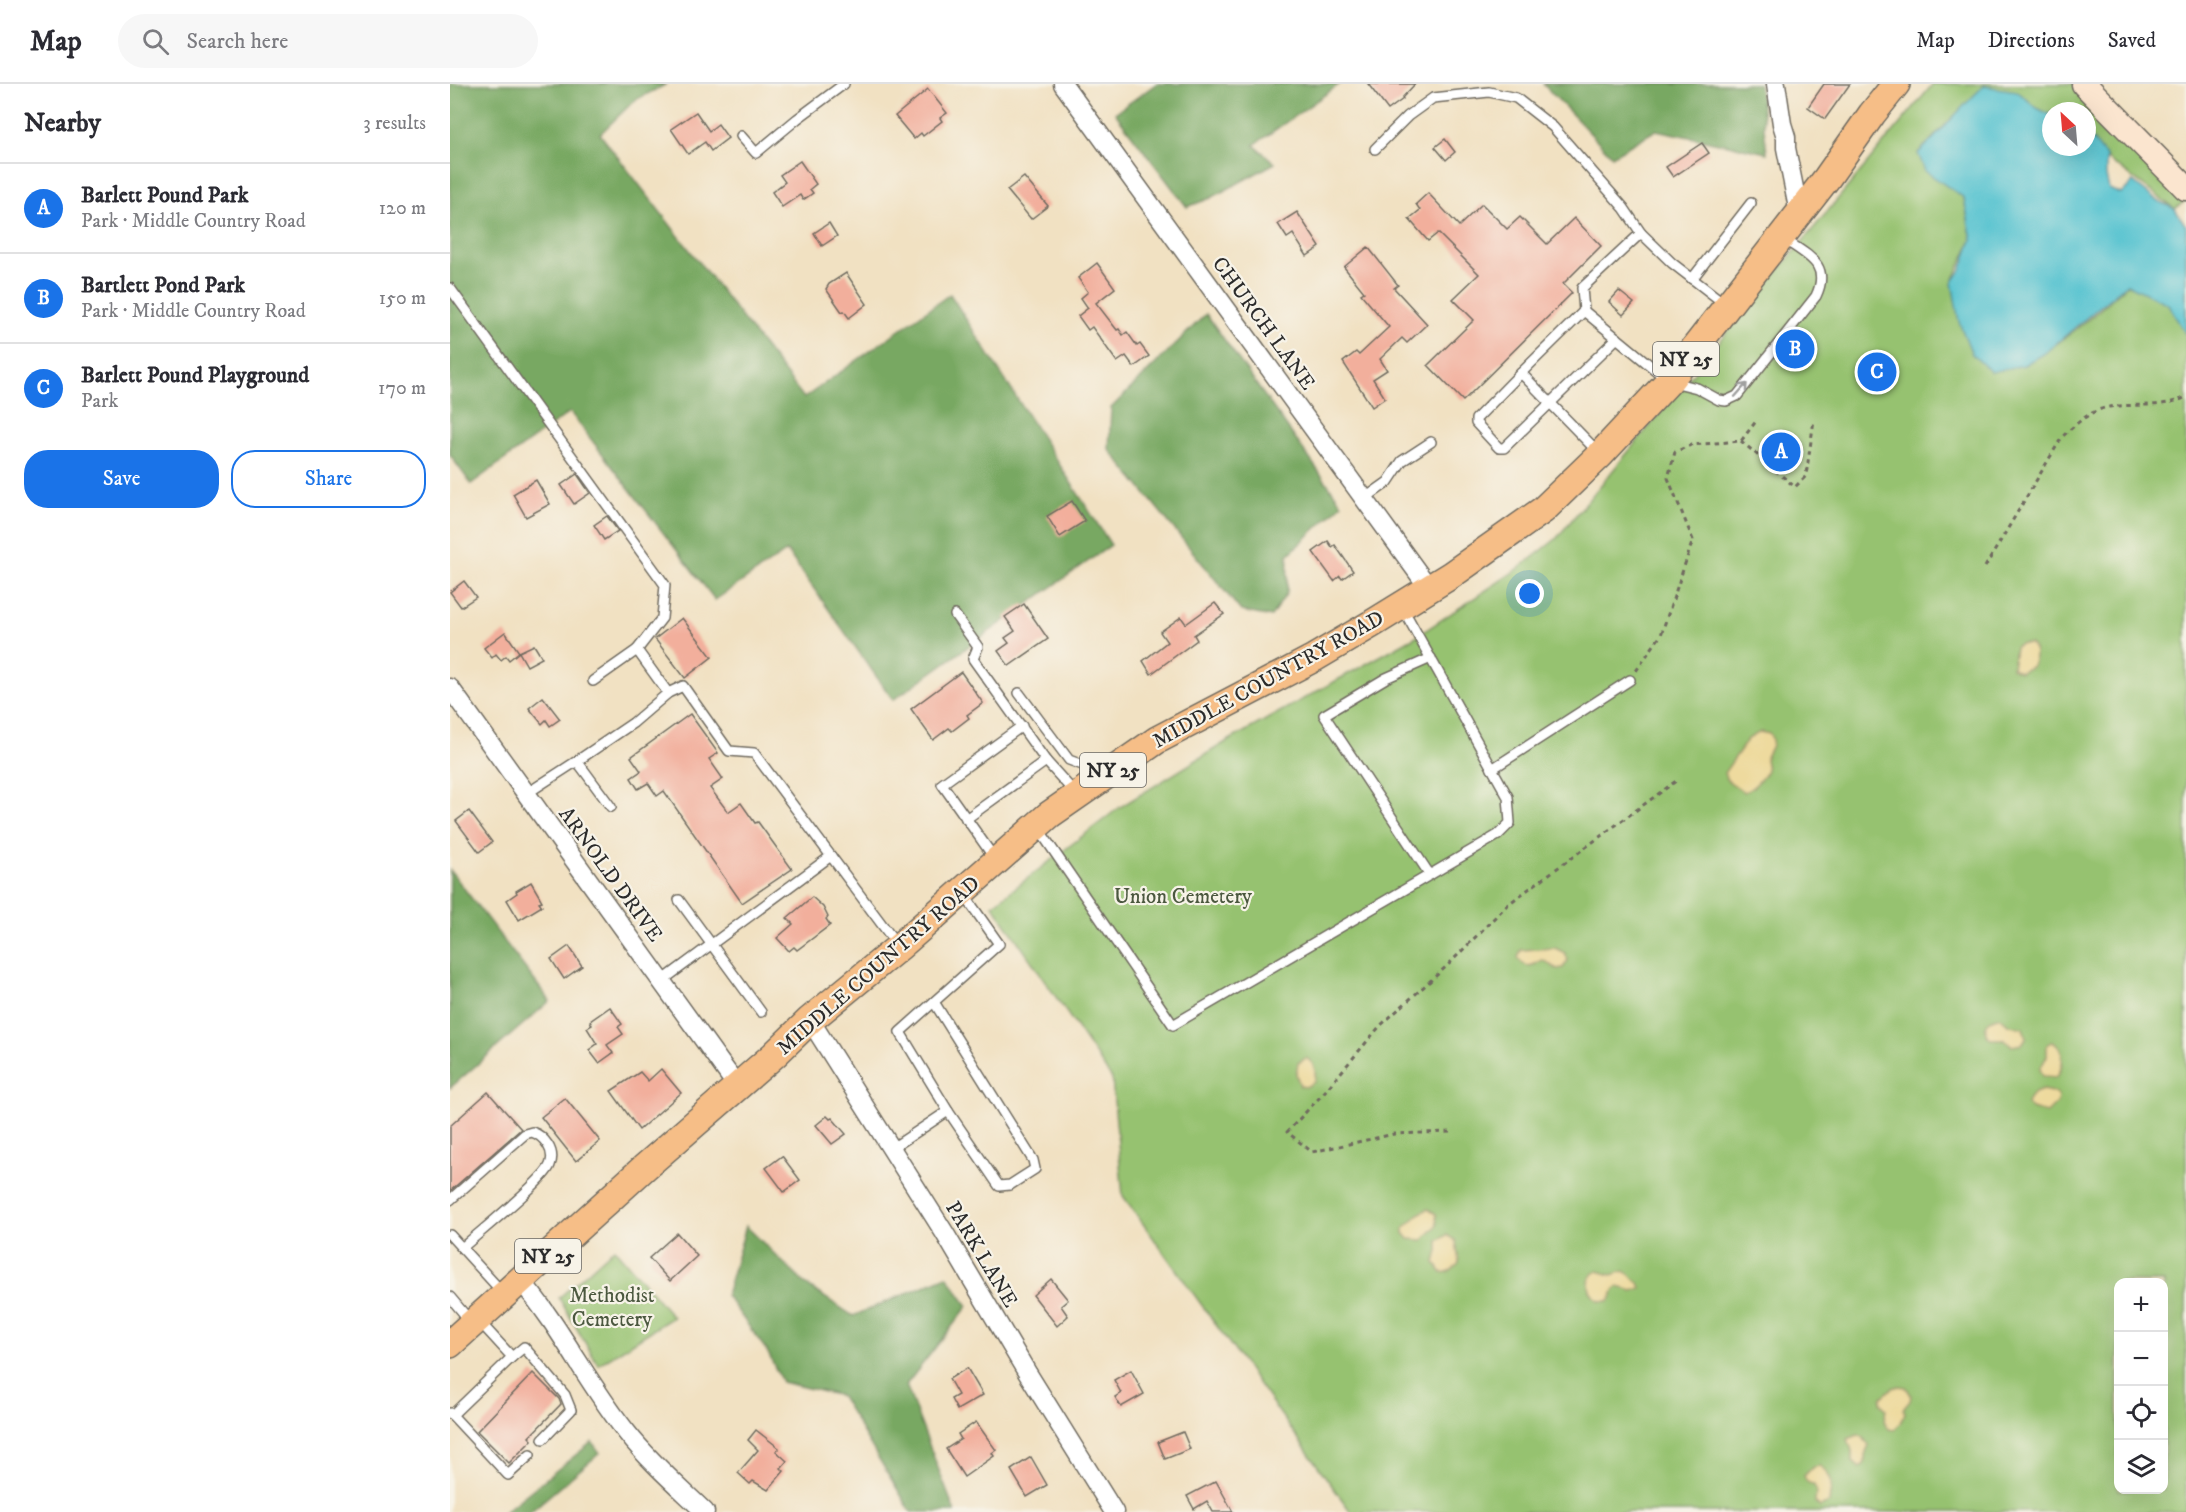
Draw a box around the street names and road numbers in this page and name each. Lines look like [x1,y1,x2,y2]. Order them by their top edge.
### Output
street label: CHURCH LANE [1206,252,1320,396]
road number: NY 25 [1653,342,1719,376]
street label: MIDDLE COUNTRY ROAD [1148,605,1389,754]
road number: NY 25 [1080,753,1146,787]
street label: ARNOLD DRIVE [553,802,668,947]
street label: MIDDLE COUNTRY ROAD [772,871,985,1061]
street label: PARK LANE [939,1197,1023,1312]
road number: NY 25 [515,1239,581,1273]

